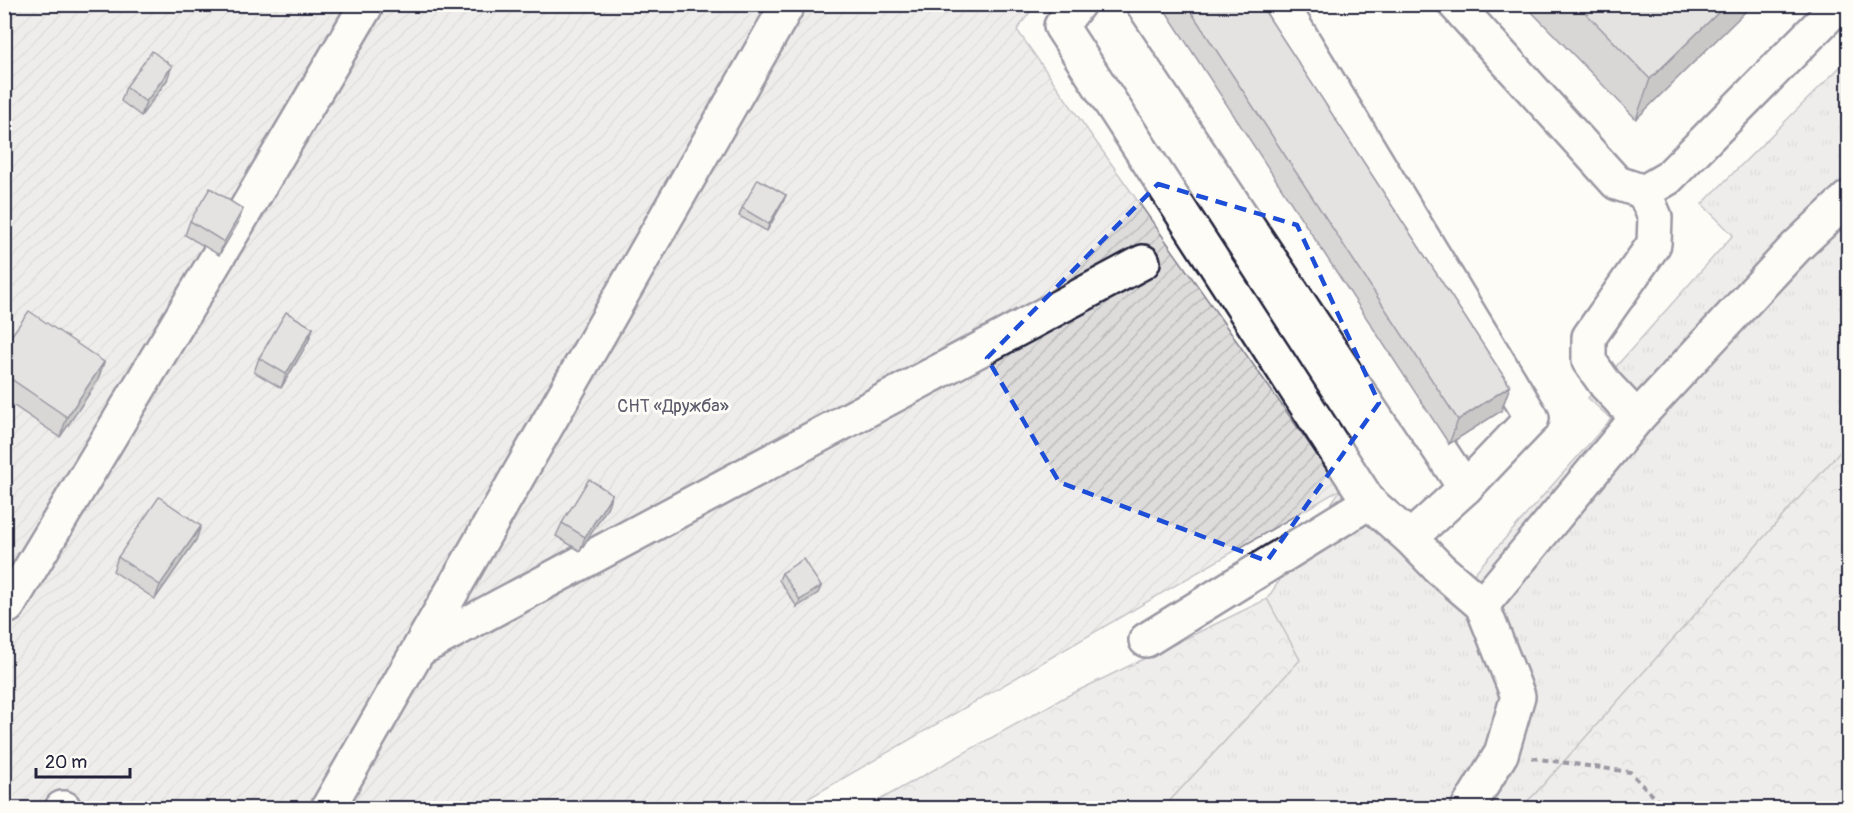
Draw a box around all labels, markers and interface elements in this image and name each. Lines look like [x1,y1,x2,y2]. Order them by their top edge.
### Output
park label: СНТ «Дружба» [617,395,729,418]
scale bar [36,741,130,779]
text: 20 m [45,751,87,774]

